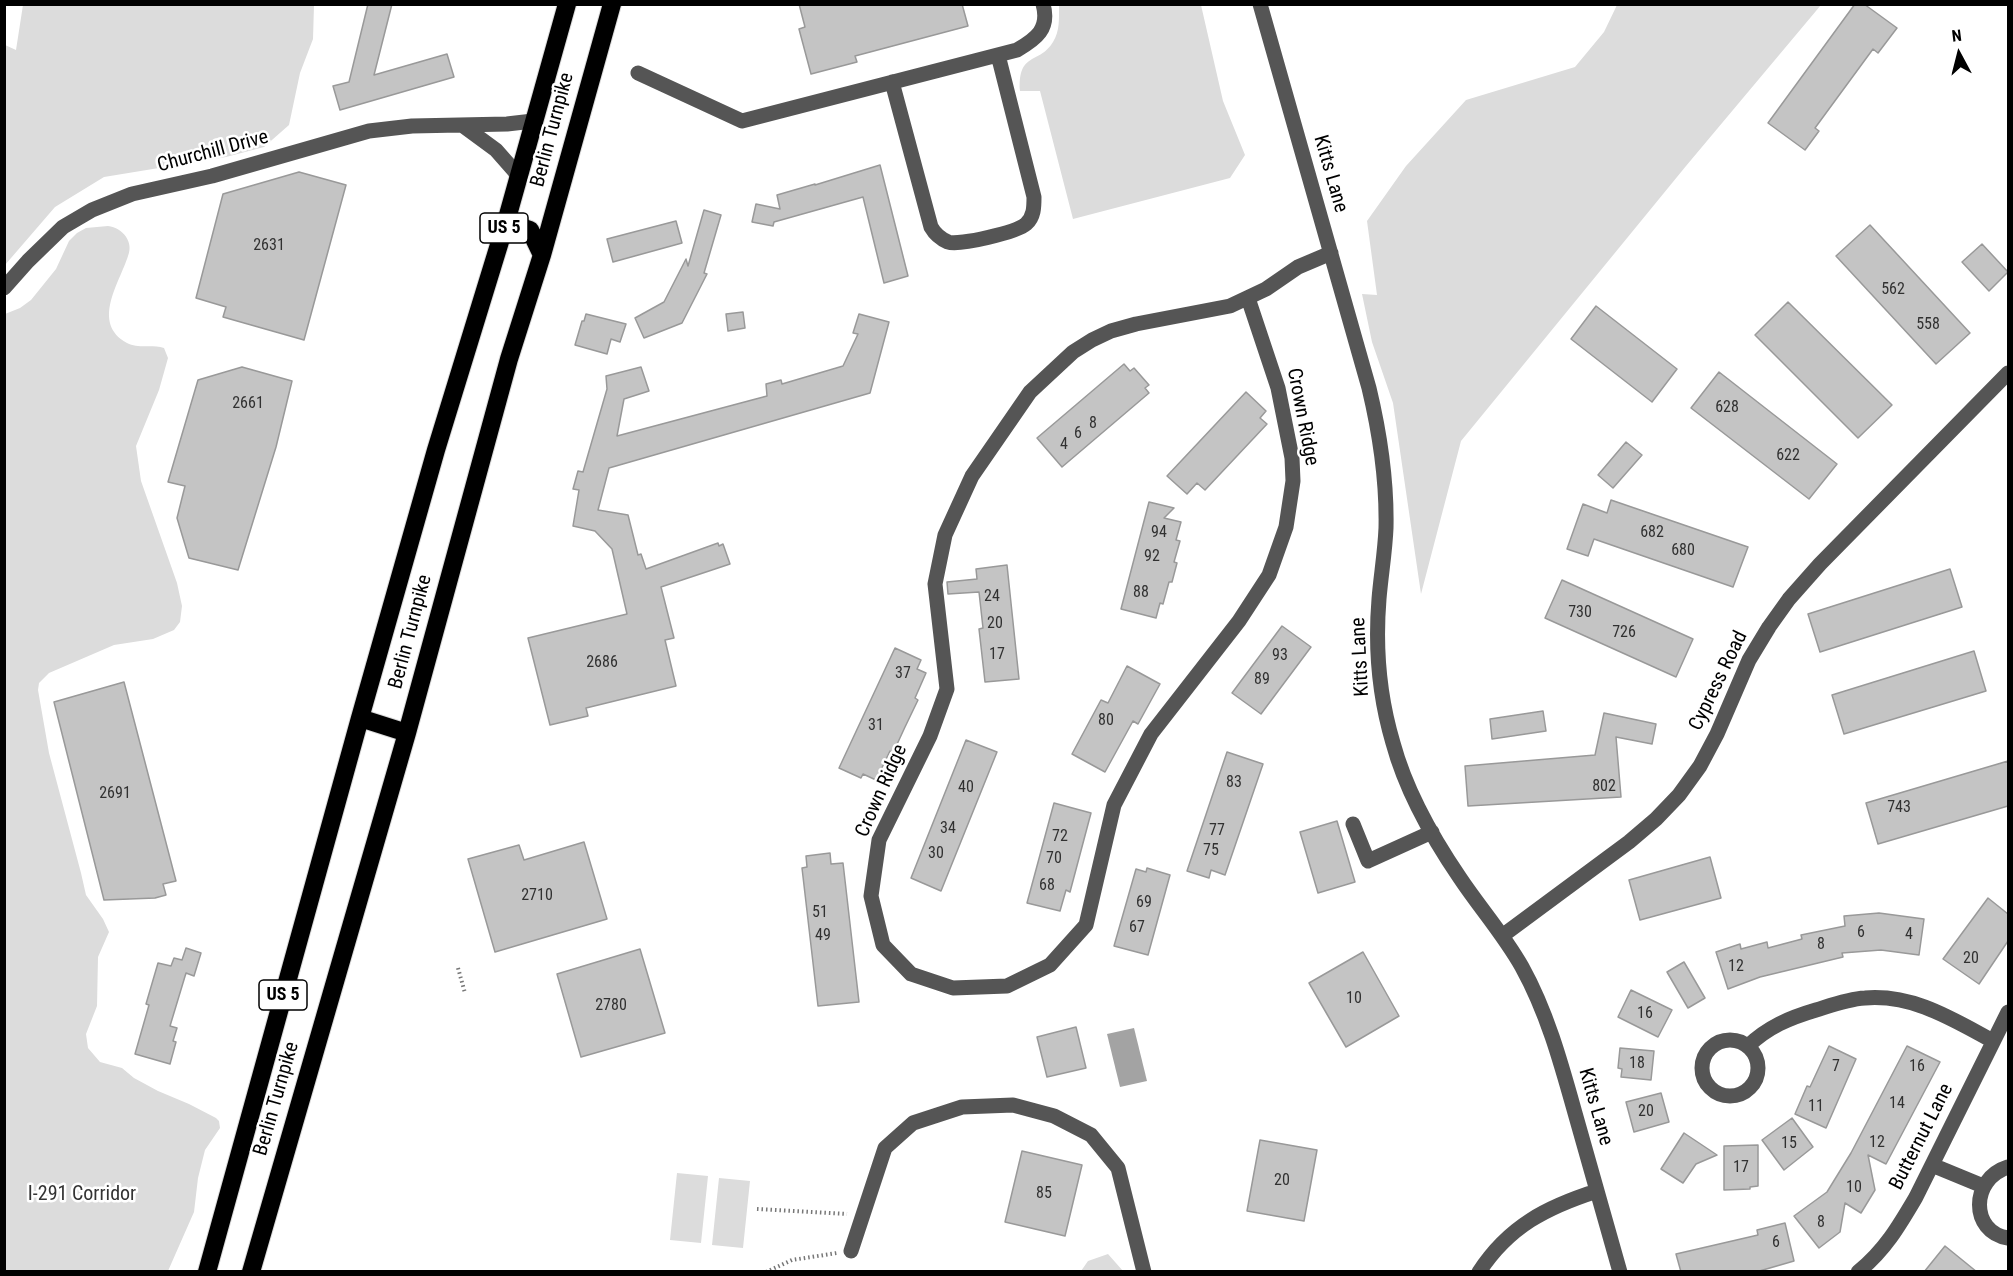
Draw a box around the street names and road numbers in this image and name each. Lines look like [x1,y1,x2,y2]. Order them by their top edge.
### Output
street label: Berlin Turnpike [526,70,580,190]
street label: Churchill Drive [155,126,271,178]
street label: Kitts Lane [1308,133,1352,215]
road number: US 5 [480,213,528,243]
street label: Crown Ridge [1281,366,1323,468]
street label: Berlin Turnpike [384,572,438,692]
street label: Kitts Lane [1347,617,1375,697]
street label: Cypress Road [1685,627,1753,735]
street label: Crown Ridge [851,741,913,841]
road number: US 5 [259,980,307,1010]
street label: Berlin Turnpike [249,1039,305,1159]
street label: Kitts Lane [1573,1066,1617,1148]
street label: Butternut Lane [1885,1080,1959,1194]

